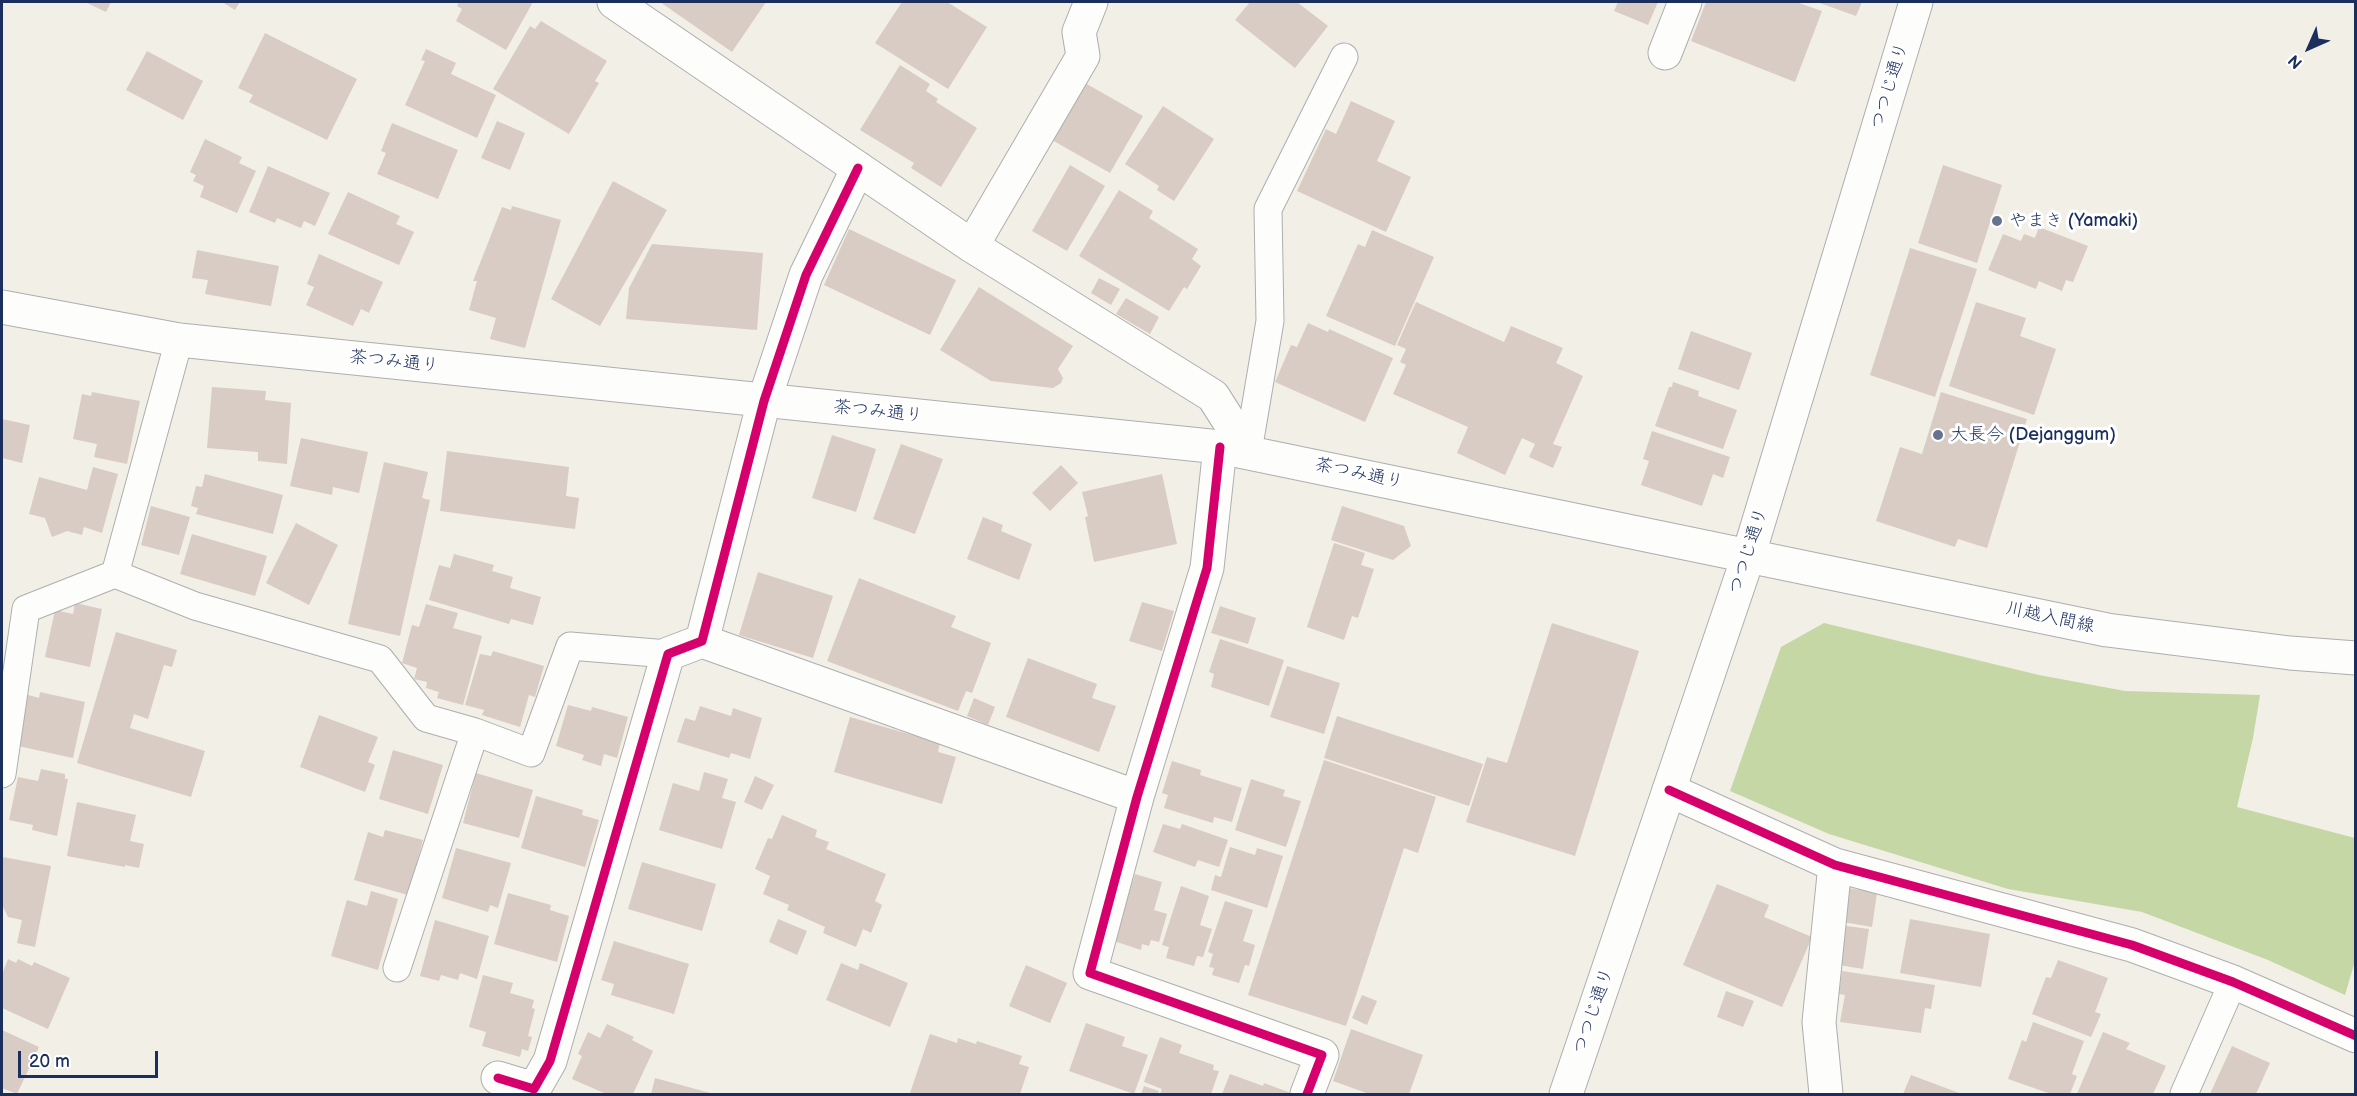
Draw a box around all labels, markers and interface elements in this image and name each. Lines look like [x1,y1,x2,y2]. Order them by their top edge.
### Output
north arrow [2279,18,2339,78]
street label: つつじ通り [1867,40,1913,132]
text: N [2285,50,2307,72]
place label: やまき (Yamaki) [2009,210,2138,232]
marker: やまき (Yamaki) [1990,214,2004,228]
street label: 茶つみ通り [348,347,440,377]
street label: 茶つみ通り [832,397,924,427]
place label: 大長今 (Dejanggum) [1950,424,2116,446]
marker: 大長今 (Dejanggum) [1931,428,1945,442]
street label: 茶つみ通り [1313,454,1405,494]
street label: つつじ通り [1725,505,1773,597]
street label: 川越入間線 [2004,598,2096,638]
street label: つつじ通り [1569,965,1619,1057]
scale bar [21,1039,160,1077]
text: 20 m [29,1051,70,1072]

